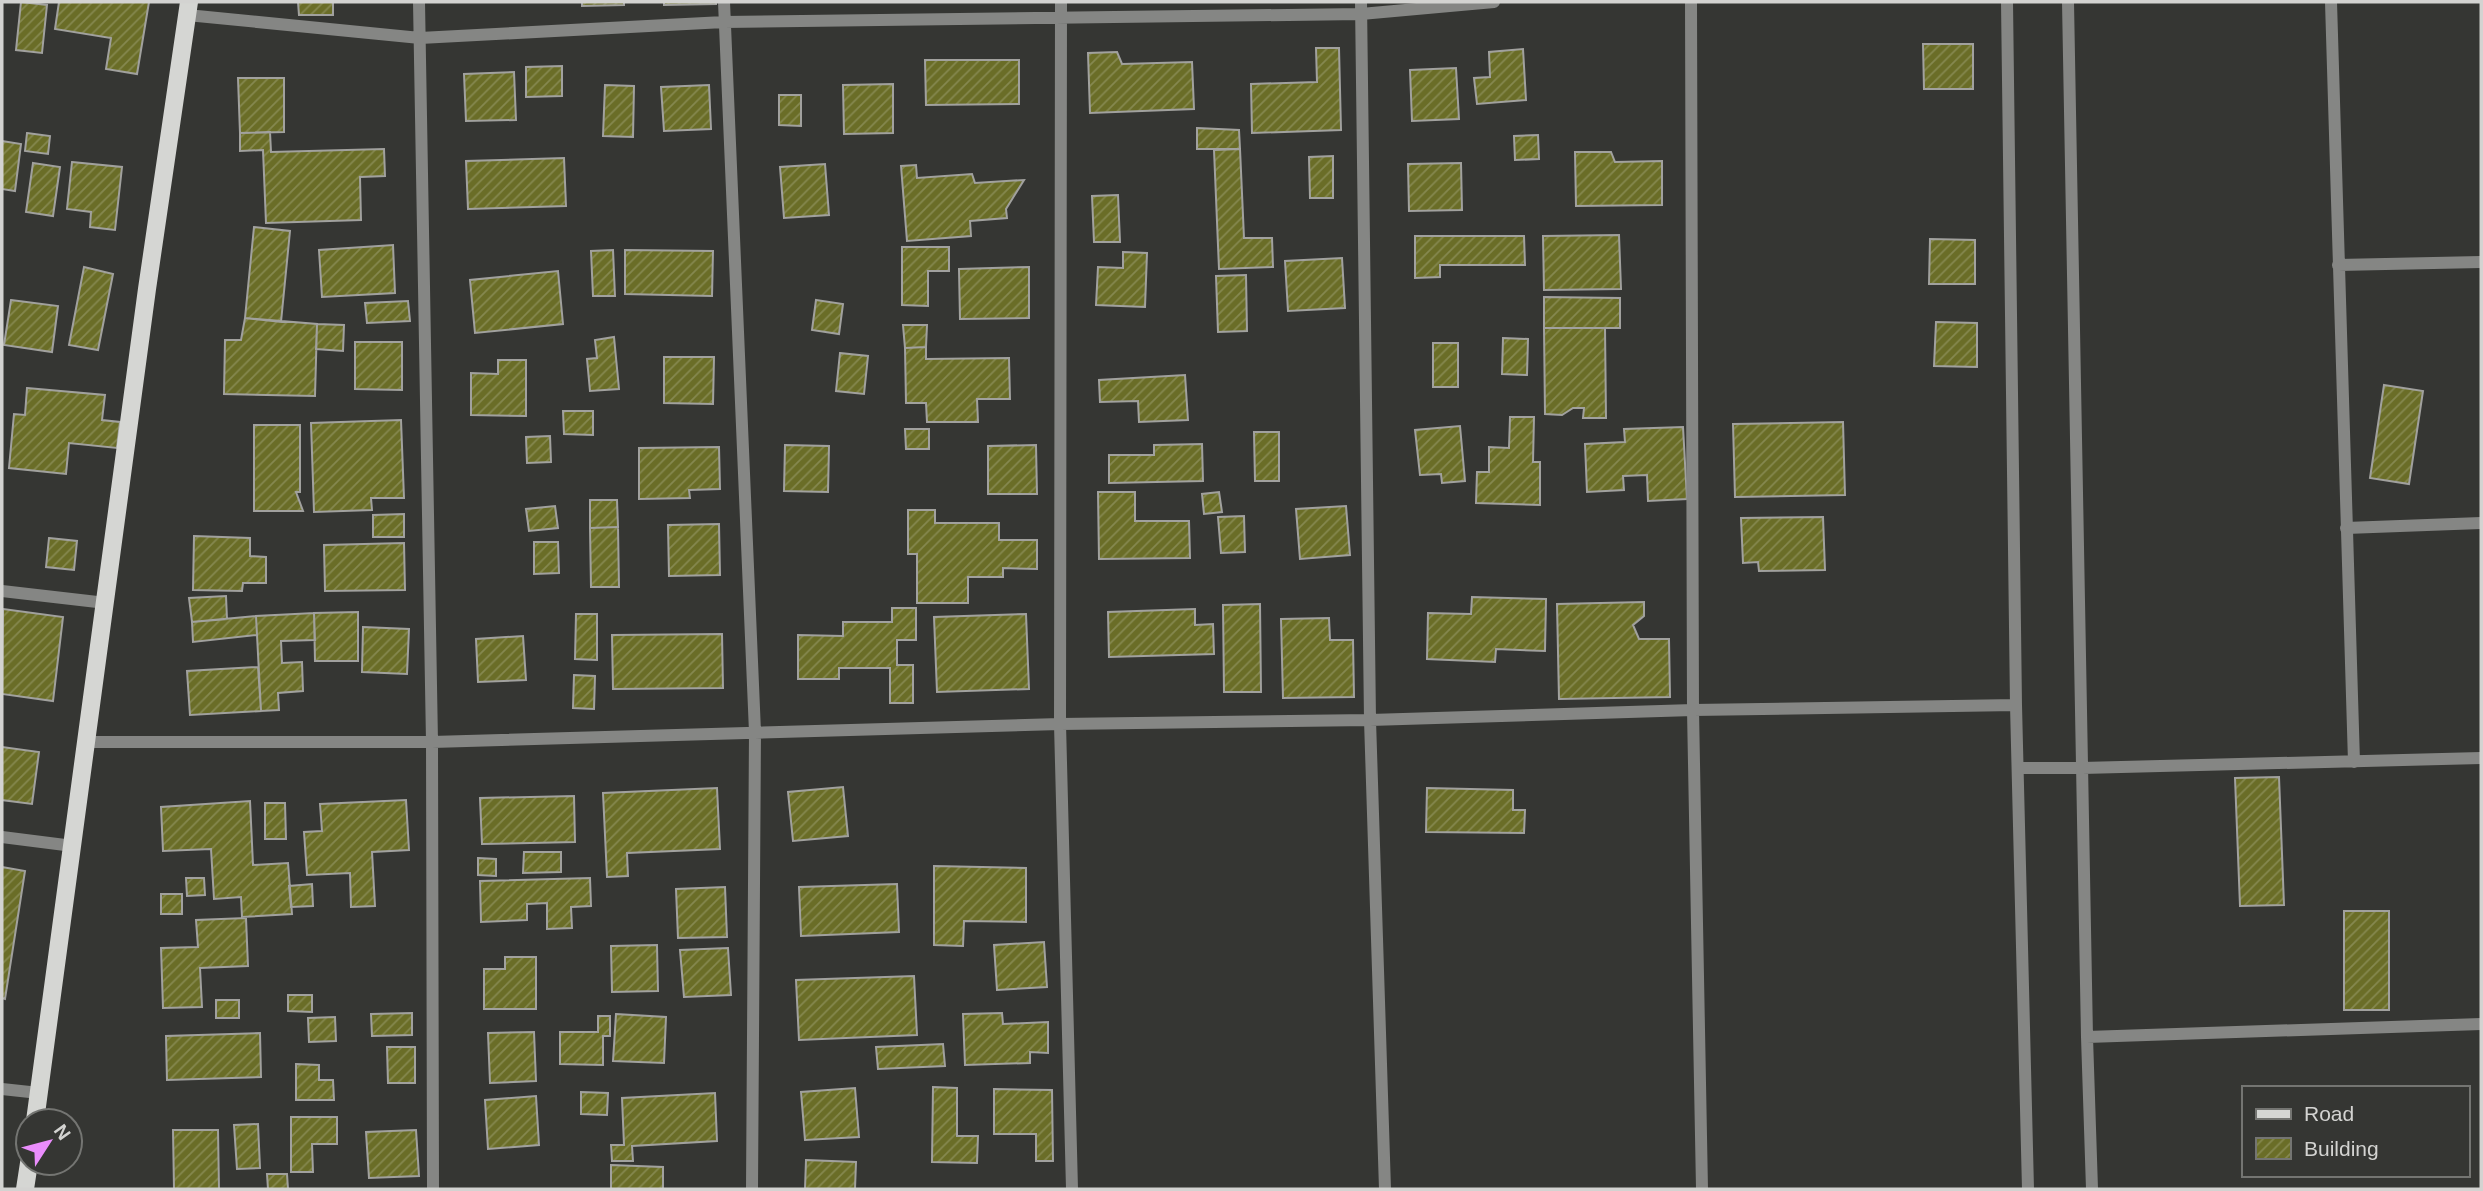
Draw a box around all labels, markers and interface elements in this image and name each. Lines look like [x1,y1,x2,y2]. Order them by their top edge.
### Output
legend [2242,1086,2469,1177]
text: Road [2304,1102,2354,1125]
north arrow [14,1107,84,1177]
text: N [50,1121,75,1144]
text: Building [2304,1137,2379,1160]

